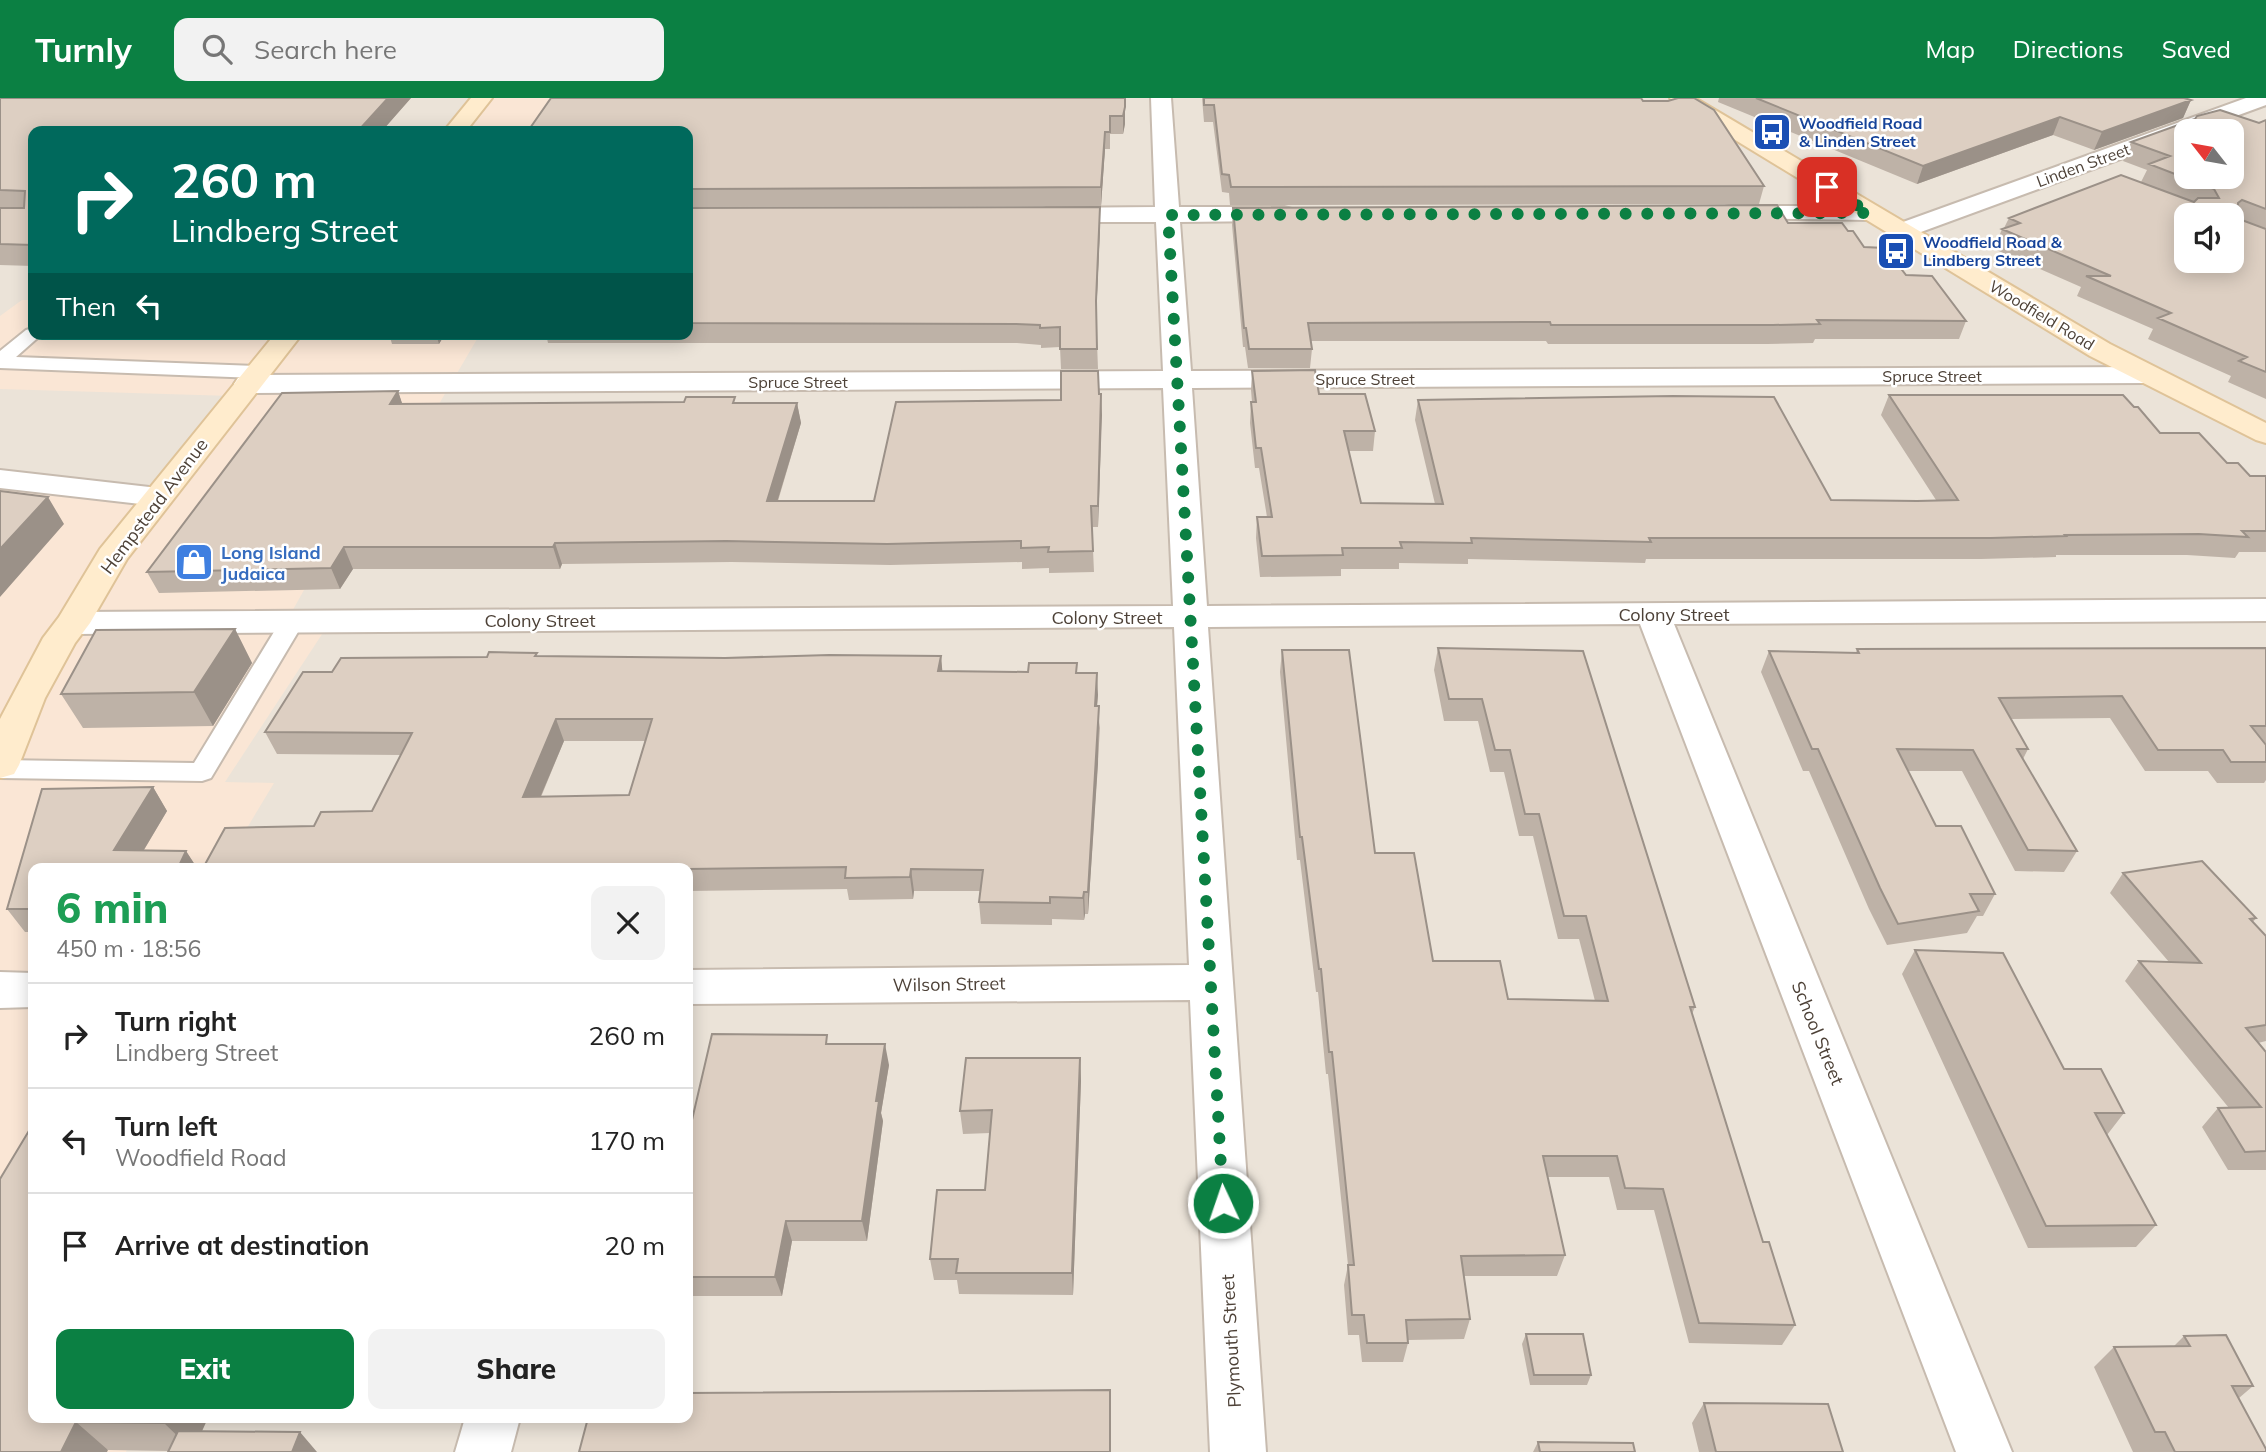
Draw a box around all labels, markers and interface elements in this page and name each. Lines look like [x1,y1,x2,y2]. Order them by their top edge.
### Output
search box [174,18,664,81]
text: Turnly [35,29,132,70]
icon: search [198,30,236,68]
text: Search here [254,33,397,66]
text: Map [1925,34,1975,64]
text: Directions [2013,34,2124,64]
text: Saved [2162,34,2231,64]
bus stop icon: Woodfield Road & Linden Street [1751,111,1793,153]
place label: Woodfield Road & Linden Street [1799,113,1922,151]
north arrow [2174,119,2244,189]
map controls [2174,119,2244,273]
street label: Linden Street [2034,139,2133,191]
text: 260 m [171,149,317,210]
icon: right [56,154,147,245]
pin [1797,157,1857,217]
icon: arrive [1808,168,1846,206]
button: sound [2174,203,2244,273]
text: Lindberg Street [171,210,398,250]
bus stop icon: Woodfield Road & Lindberg Street [1875,230,1917,272]
place label: Woodfield Road & Lindberg Street [1923,232,2063,270]
street label: Woodfield Road [1986,276,2098,354]
icon: left [130,287,168,325]
text: Then [56,290,116,323]
street label: Spruce Street [1882,366,1982,386]
street label: Spruce Street [1315,369,1415,389]
street label: Spruce Street [748,372,848,392]
street label: Hempstead Avenue [95,434,213,578]
shop icon: Long Island Judaica [173,541,215,583]
place label: Long Island Judaica [221,541,321,585]
street label: Colony Street [1618,603,1730,626]
street label: Colony Street [1051,606,1163,629]
street label: Colony Street [484,609,596,632]
text: 6 min [56,881,169,934]
button: close [591,886,665,960]
text: 450 m · 18:56 [56,934,201,963]
street label: Wilson Street [892,972,1006,996]
street label: School Street [1787,978,1849,1088]
text: Turn right [115,1005,236,1038]
icon: right [56,1017,94,1055]
text: 260 m [589,1019,665,1052]
text: Lindberg Street [115,1038,278,1067]
text: Turn left [115,1110,217,1143]
icon: left [56,1122,94,1160]
text: 170 m [589,1124,665,1157]
text: Woodfield Road [115,1143,287,1172]
position arrow [1186,1166,1260,1240]
icon: arrive [56,1227,94,1265]
text: Arrive at destination [115,1229,370,1262]
text: 20 m [604,1229,665,1262]
street label: Plymouth Street [1216,1274,1246,1408]
button: Exit [56,1329,354,1409]
button: Share [368,1329,665,1409]

